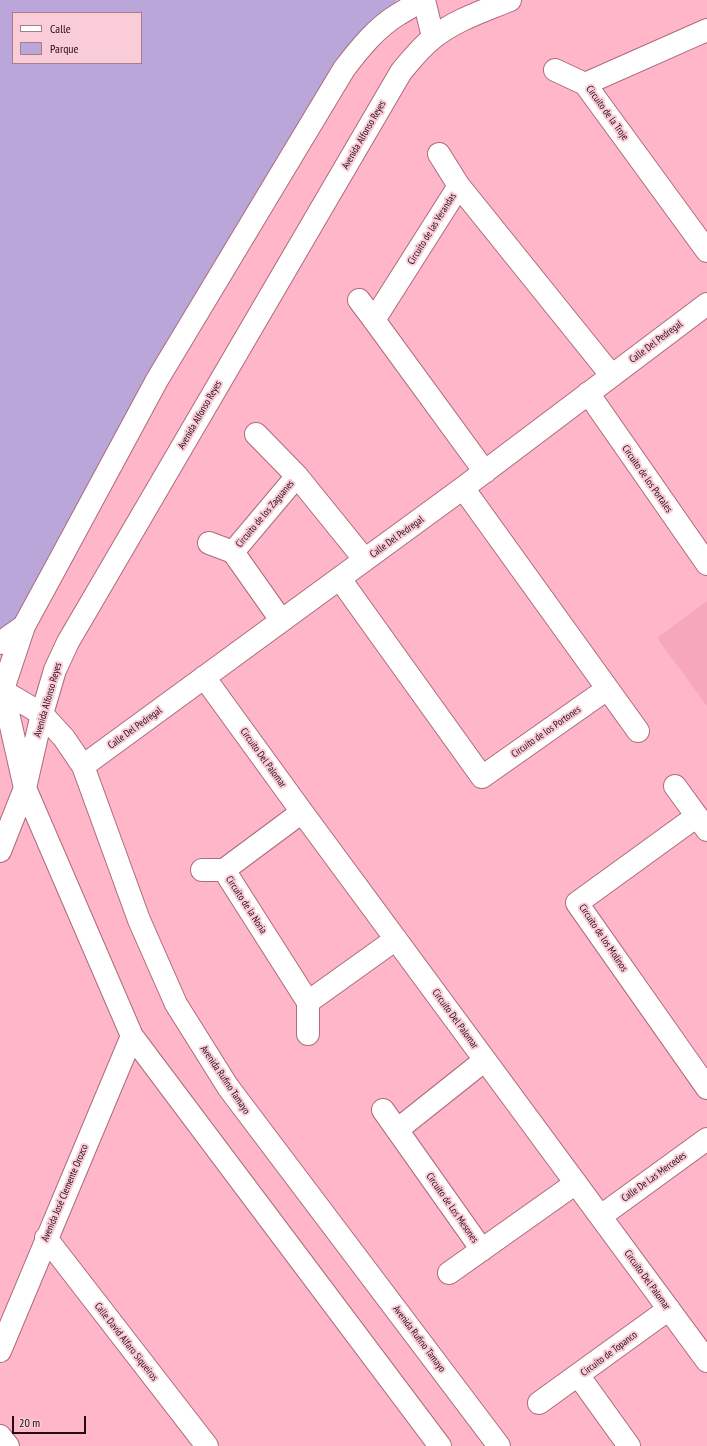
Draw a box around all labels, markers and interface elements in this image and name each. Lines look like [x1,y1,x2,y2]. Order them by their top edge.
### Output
legend [12,12,142,64]
text: Calle [50,21,71,36]
text: Parque [50,41,79,56]
street label: Circuito de la Troje [583,83,631,143]
street label: Avenida Alfonso Reyes [340,99,388,171]
street label: Circuito de las Verandas [405,191,459,267]
street label: Calle Del Pedregal [627,318,685,366]
street label: Avenida Alfonso Reyes [176,379,224,451]
street label: Circuito de los Portales [619,443,675,515]
street label: Circuito de los Zaguanes [233,478,297,550]
street label: Calle Del Pedregal [368,514,426,560]
street label: Avenida Alfonso Reyes [32,661,64,739]
street label: Circuito de los Portones [509,704,583,760]
street label: Calle Del Pedregal [106,705,164,751]
street label: Circuito Del Palomar [237,726,289,790]
street label: Circuito de la Noria [223,874,269,936]
street label: Circuito de los Molinos [576,902,630,974]
street label: Circuito Del Palomar [429,987,481,1051]
street label: Avenida Rufino Tamayo [198,1043,252,1117]
street label: Avenida José Clemente Orozco [39,1143,91,1243]
street label: Calle De Las Mercedes [619,1150,689,1204]
street label: Circuito de Los Mesones [423,1171,481,1245]
street label: Circuito Del Palomar [621,1248,673,1312]
street label: Calle David Alfaro Siqueiros [92,1301,160,1383]
street label: Avenida Rufino Tamayo [390,1303,448,1375]
street label: Circuito de Topanco [578,1329,640,1379]
scale bar [14,1408,88,1434]
text: 20 m [19,1415,40,1430]

